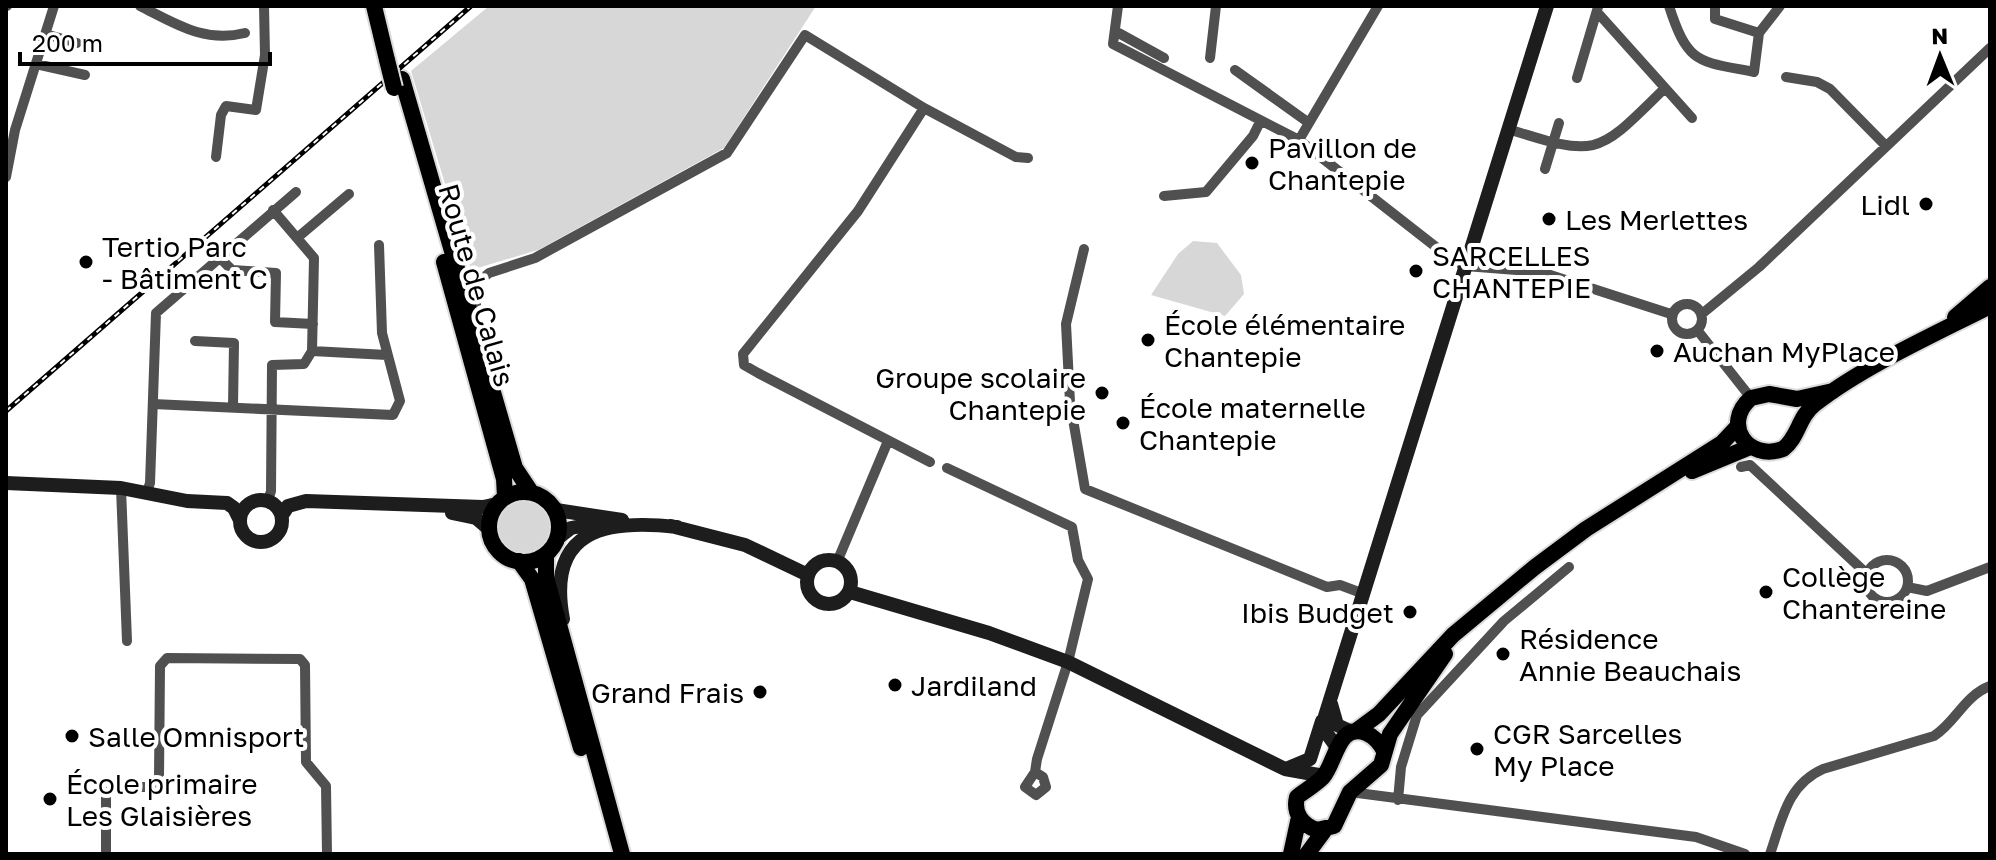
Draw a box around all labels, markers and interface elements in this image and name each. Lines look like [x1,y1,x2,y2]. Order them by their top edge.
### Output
scale bar [20,16,270,66]
north arrow [1900,16,1980,96]
text: N [1931,22,1948,49]
text: 200 m [32,28,103,57]
place label: Pavillon de Chantepie [1268,131,1417,196]
marker: Pavillon de Chantepie [1243,154,1261,172]
street label: Route de Calais [432,180,522,390]
place label: Lidl [1860,188,1910,221]
marker: Lidl [1917,195,1935,213]
place label: Les Merlettes [1565,203,1748,236]
marker: Les Merlettes [1540,210,1558,228]
place label: Tertio Parc - Bâtiment C [102,230,268,295]
place label: SARCELLES CHANTEPIE [1432,239,1591,304]
marker: Tertio Parc - Bâtiment C [77,253,95,271]
marker: SARCELLES CHANTEPIE [1407,262,1425,280]
place label: École élémentaire Chantepie [1164,308,1405,373]
marker: École élémentaire Chantepie [1139,331,1157,349]
place label: Auchan MyPlace [1673,335,1895,368]
marker: Auchan MyPlace [1648,342,1666,360]
place label: Groupe scolaire Chantepie [875,361,1086,426]
marker: Groupe scolaire Chantepie [1093,384,1111,402]
place label: École maternelle Chantepie [1139,391,1366,456]
marker: École maternelle Chantepie [1114,414,1132,432]
place label: Collège Chantereine [1782,560,1946,625]
marker: Collège Chantereine [1757,583,1775,601]
place label: Ibis Budget [1241,596,1394,629]
marker: Ibis Budget [1401,603,1419,621]
place label: Résidence Annie Beauchais [1519,622,1741,687]
marker: Résidence Annie Beauchais [1494,645,1512,663]
place label: Jardiland [911,669,1037,702]
place label: Grand Frais [591,676,744,709]
marker: Jardiland [886,676,904,694]
marker: Grand Frais [751,683,769,701]
place label: CGR Sarcelles My Place [1493,717,1682,782]
place label: Salle Omnisport [88,720,304,753]
marker: Salle Omnisport [63,727,81,745]
marker: CGR Sarcelles My Place [1468,740,1486,758]
place label: École primaire Les Glaisières [66,767,257,832]
marker: École primaire Les Glaisières [41,790,59,808]

